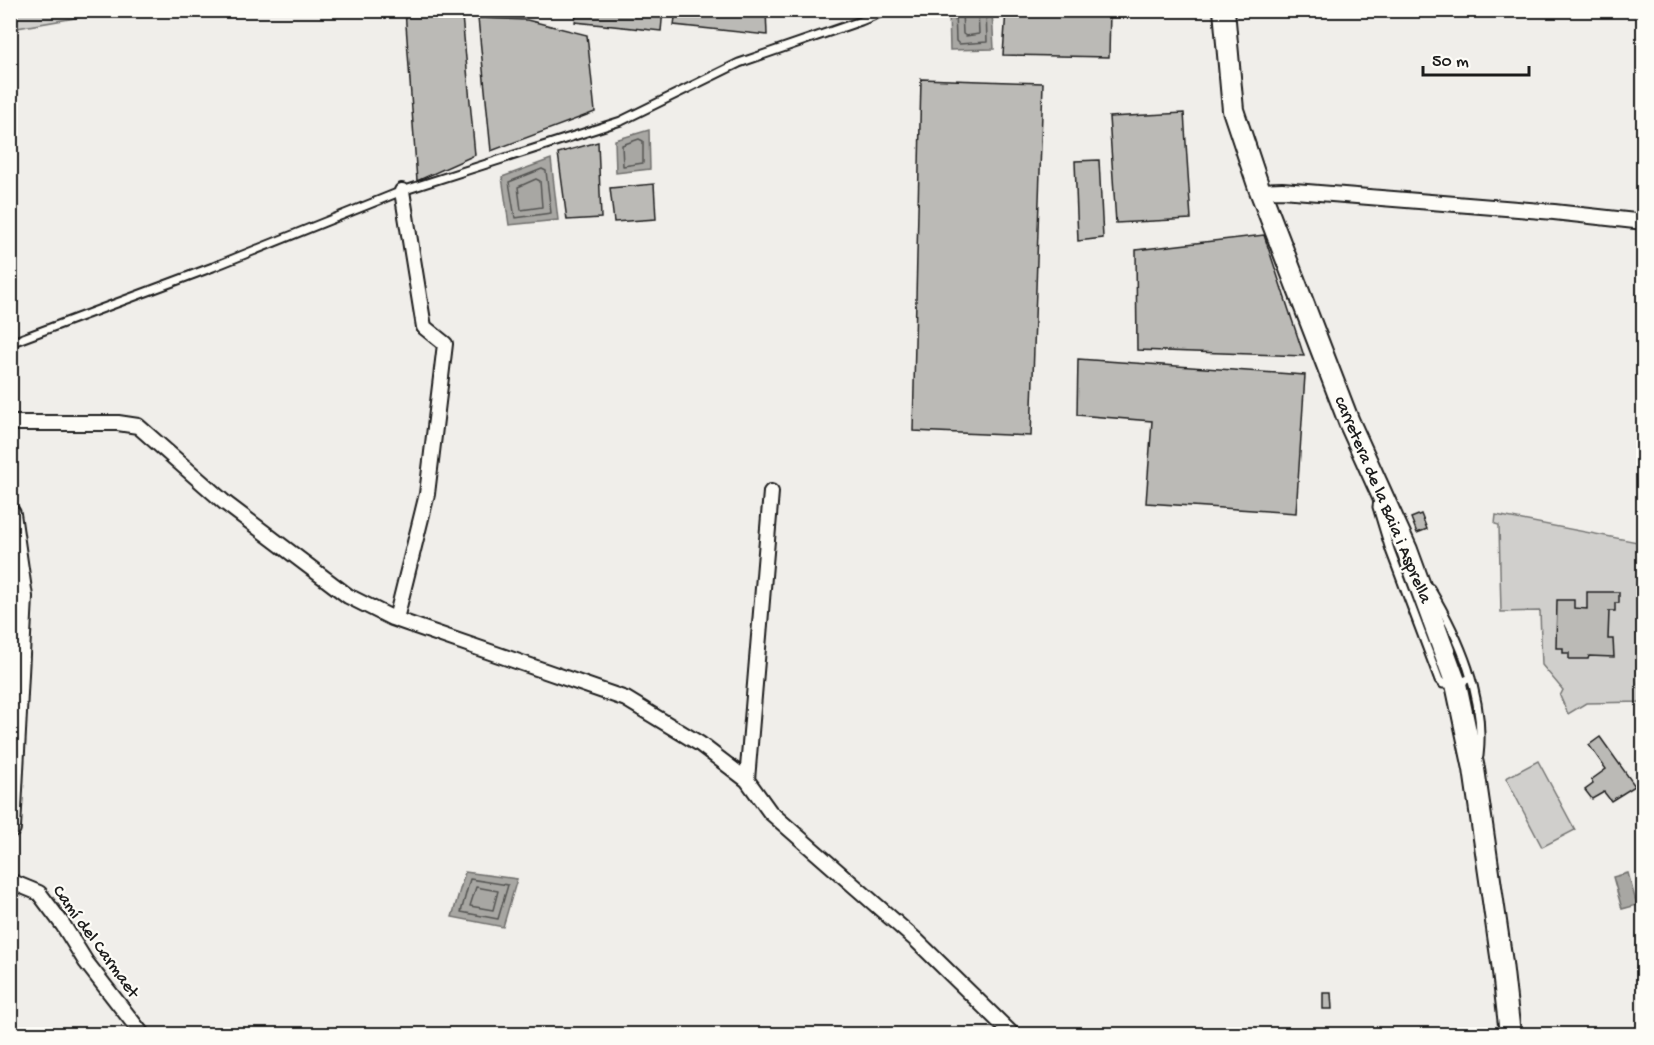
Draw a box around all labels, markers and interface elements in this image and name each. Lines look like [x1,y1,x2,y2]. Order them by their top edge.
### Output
scale bar [1423,39,1530,77]
text: 50 m [1432,52,1469,73]
street label: carretera de la Baia i Asprella [1329,393,1436,608]
street label: Camí del Carmaet [47,882,144,1004]

